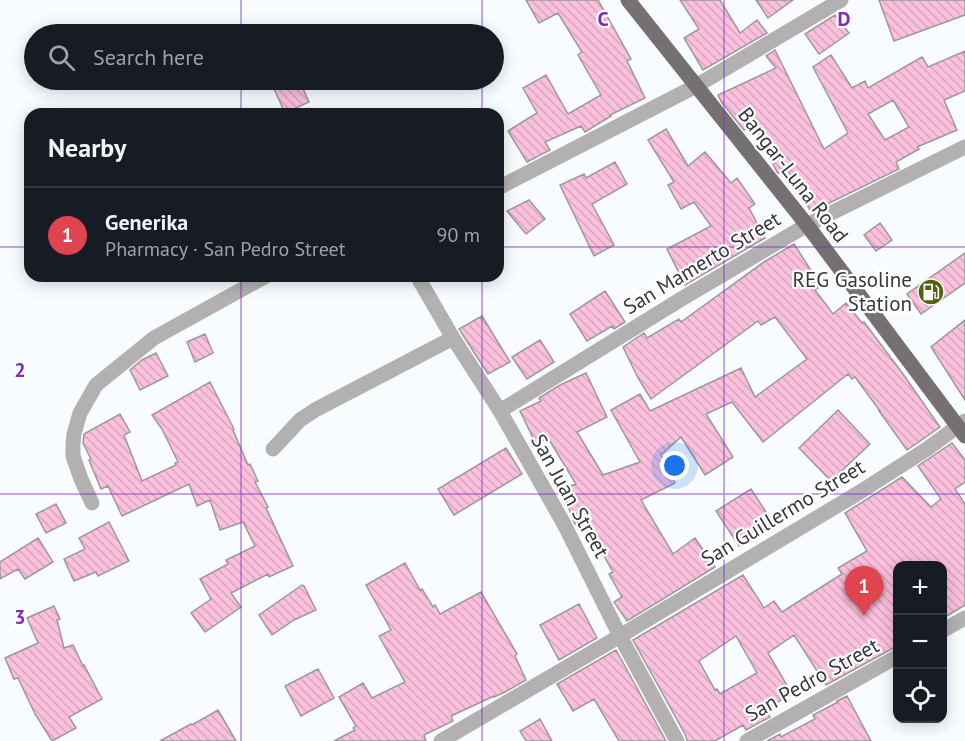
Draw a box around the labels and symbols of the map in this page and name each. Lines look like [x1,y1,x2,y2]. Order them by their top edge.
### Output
text: C [597,6,609,32]
text: D [838,6,851,32]
street label: Bangar-Luna Road [732,102,855,248]
street label: San Mamerto Street [618,205,785,320]
place label: REG Gasoline Station [793,266,912,317]
fuel station icon: REG Gasoline Station [916,277,946,307]
text: 2 [14,357,26,383]
street label: San Juan Street [525,429,616,562]
your location [660,451,689,480]
street label: San Guillermo Street [696,453,869,572]
pin: 1 [844,566,884,616]
text: 3 [14,604,26,630]
street label: San Pedro Street [740,632,884,728]

